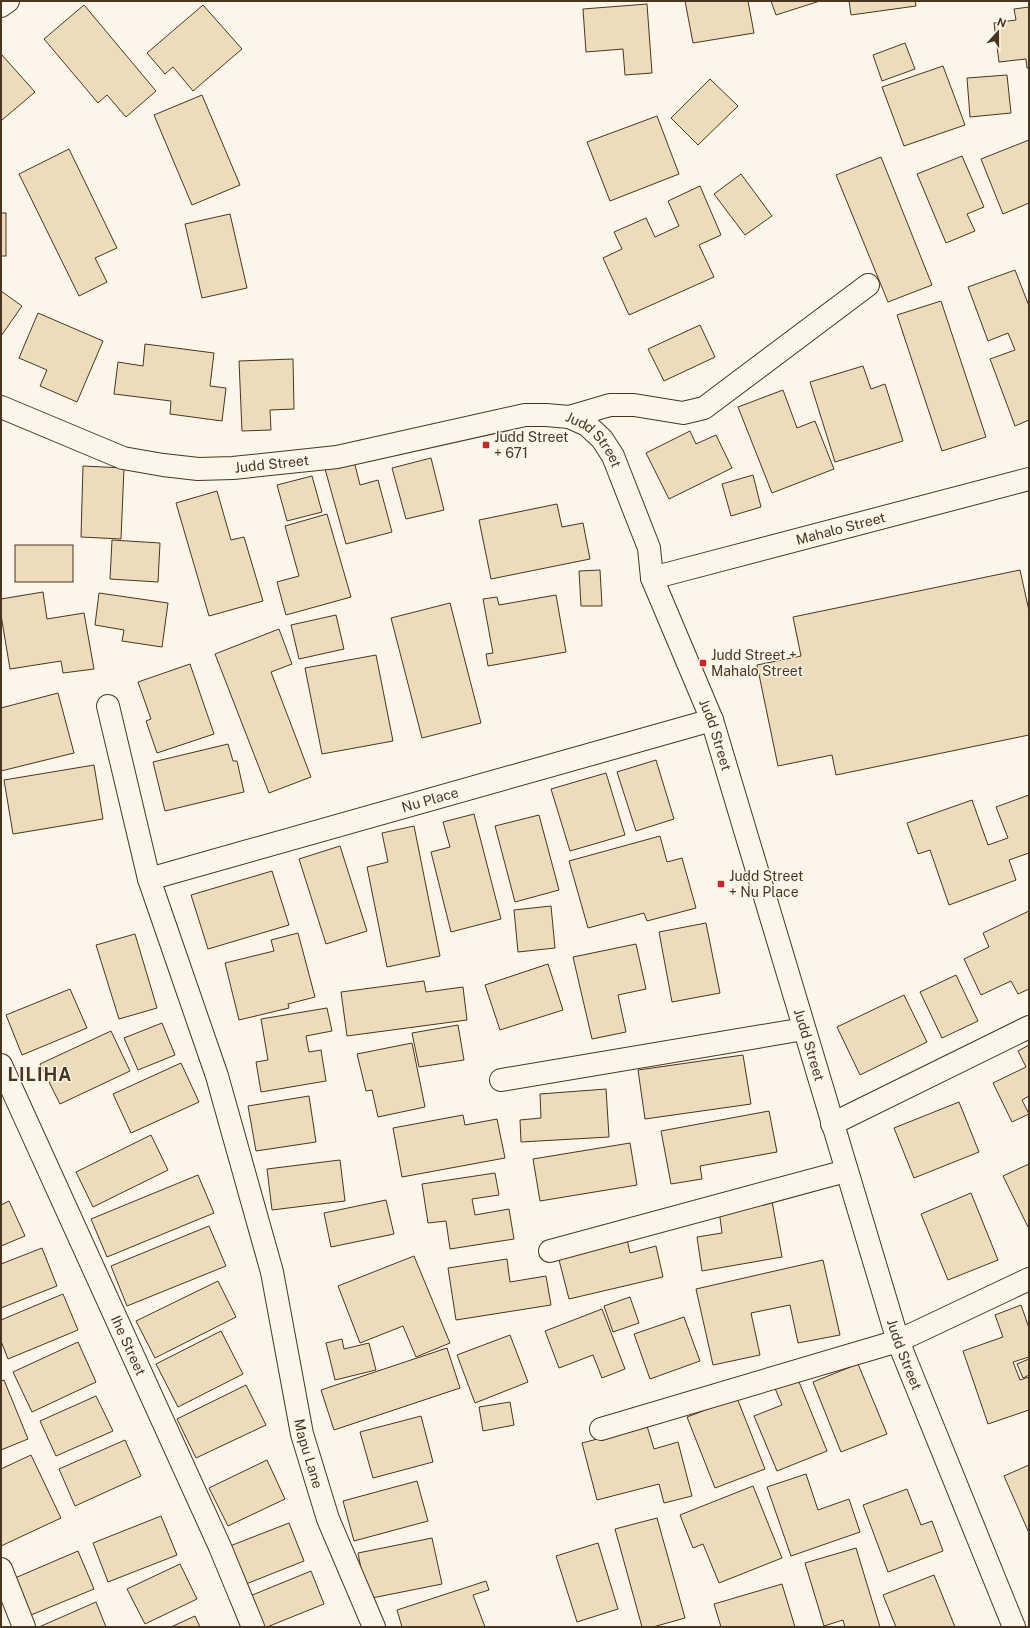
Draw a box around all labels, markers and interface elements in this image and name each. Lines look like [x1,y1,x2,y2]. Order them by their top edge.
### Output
north arrow [978,12,1018,52]
text: N [995,16,1008,30]
street label: Judd Street [563,409,625,470]
place label: Judd Street + 671 [494,429,569,461]
marker: Judd Street + 671 [481,440,491,450]
street label: Judd Street [234,452,310,476]
street label: Mahalo Street [794,509,887,548]
place label: Judd Street + Mahalo Street [711,647,803,679]
marker: Judd Street + Mahalo Street [698,658,708,668]
street label: Judd Street [696,696,735,772]
street label: Nu Place [400,784,460,815]
place label: Judd Street + Nu Place [729,868,804,900]
marker: Judd Street + Nu Place [716,879,726,889]
street label: Judd Street [791,1007,828,1083]
district label: LILIHA [8,1064,72,1085]
street label: Ihe Street [108,1313,149,1378]
street label: Judd Street [884,1317,925,1392]
street label: Mapu Lane [291,1417,326,1490]

